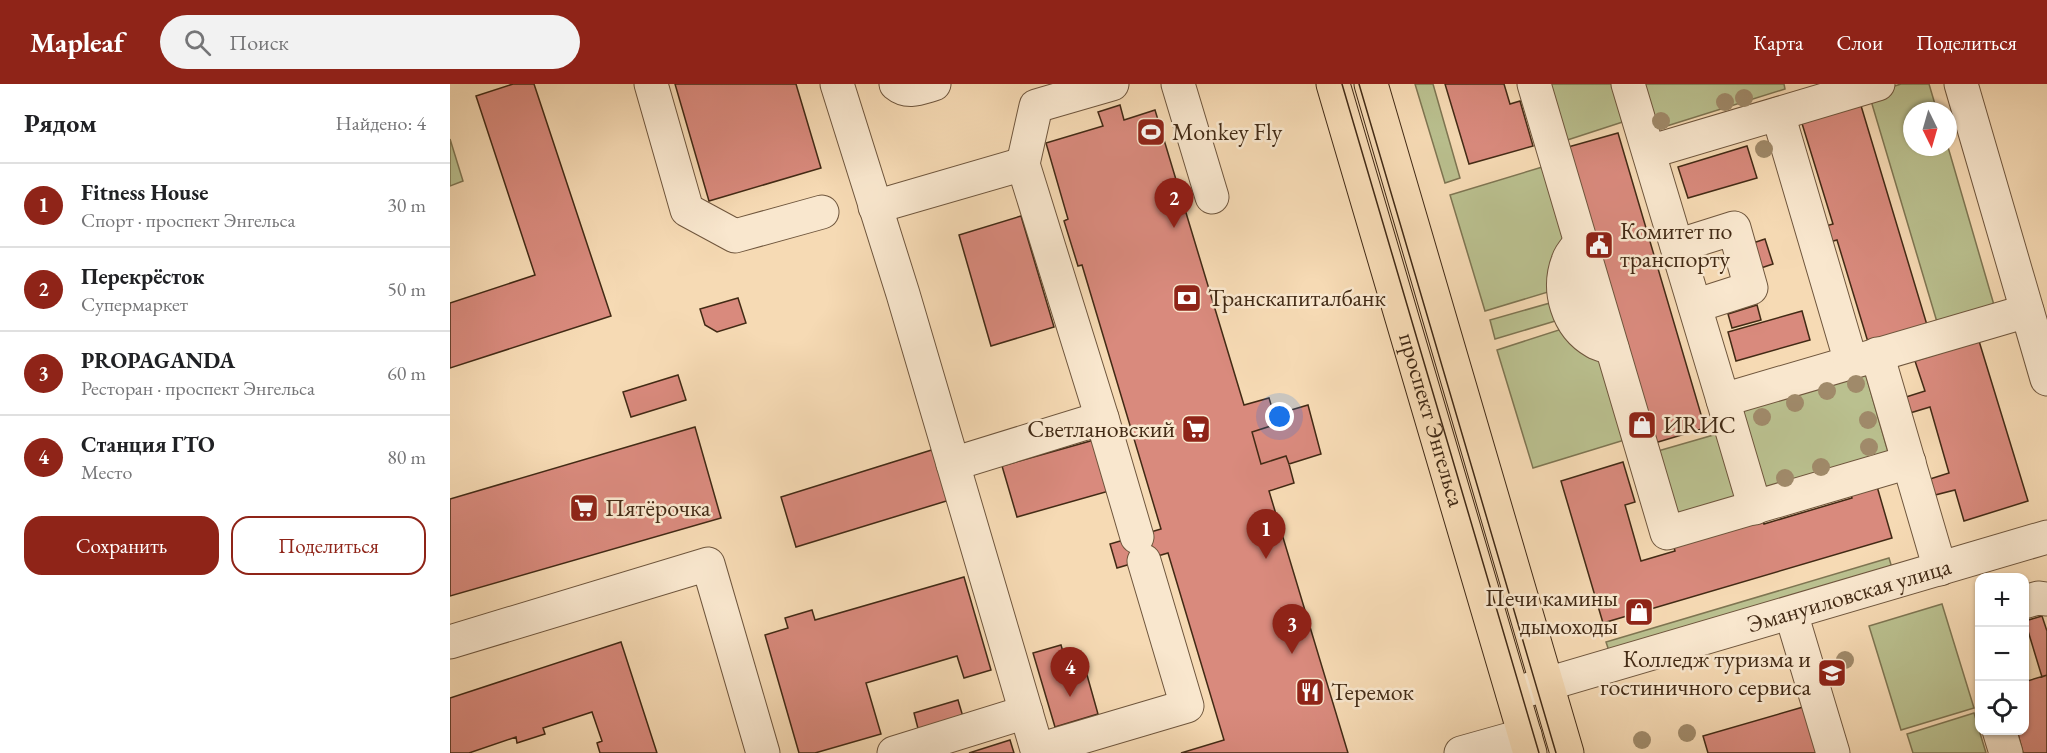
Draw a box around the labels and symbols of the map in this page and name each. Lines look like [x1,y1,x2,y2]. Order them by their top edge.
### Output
north arrow [1903,102,1957,156]
sports icon: Monkey Fly [1135,116,1167,148]
place label: Monkey Fly [1172,116,1283,147]
pin: 2 [1154,178,1194,228]
place label: Комитет по транспорту [1620,215,1733,274]
public building icon: Комитет по транспорту [1583,229,1615,261]
bank icon: Транскапиталбанк [1171,282,1203,314]
place label: Транскапиталбанк [1208,282,1386,313]
street label: проспект Энгельса [1392,329,1473,511]
your location [1265,402,1294,431]
shop icon: ИRИС [1626,409,1658,441]
place label: ИRИС [1663,409,1736,440]
place label: Светлановский [1027,413,1175,444]
supermarket icon: Светлановский [1180,413,1212,445]
supermarket icon: Пятёрочка [568,492,600,524]
place label: Пятёрочка [605,492,711,523]
pin: 1 [1246,510,1286,559]
street label: Эмануиловская улица [1743,550,1955,639]
place label: Печи камины дымоходы [1485,582,1618,641]
shop icon: Печи камины дымоходы [1623,596,1655,628]
pin: 3 [1272,604,1312,654]
place label: Колледж туризма и гостиничного сервиса [1600,643,1811,702]
pin: 4 [1050,648,1090,697]
school or university icon: Колледж туризма и гостиничного сервиса [1816,657,1848,689]
restaurant icon: Теремок [1294,676,1326,708]
place label: Теремок [1331,676,1415,707]

